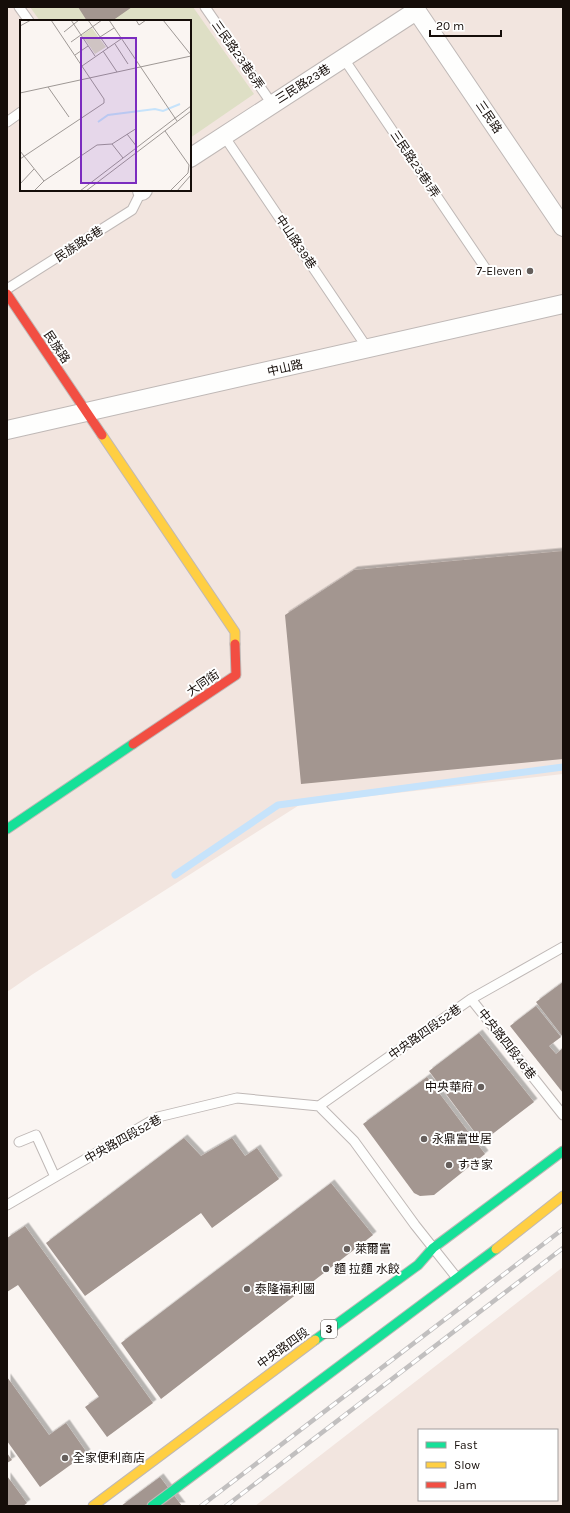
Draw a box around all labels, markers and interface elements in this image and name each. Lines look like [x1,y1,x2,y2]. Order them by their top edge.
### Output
scale bar [430,12,501,38]
street label: 三民路23巷6弄 [209,18,267,92]
text: 20 m [436,19,464,33]
inset map [20,20,191,191]
street label: 三民路23巷 [273,62,333,106]
street label: 三民路 [473,98,505,136]
street label: 三民路23巷1弄 [387,128,443,200]
street label: 中山路39巷 [273,212,319,272]
street label: 民族路6巷 [52,223,106,265]
place label: 7-Eleven [476,264,522,278]
marker: 7-Eleven [525,266,535,276]
street label: 民族路 [41,328,73,366]
street label: 中山路 [266,357,304,379]
street label: 大同街 [184,667,222,699]
street label: 中央路四段52巷 [386,1002,464,1062]
street label: 中央路四段46巷 [475,1006,539,1082]
place label: 中央華府 [425,1080,473,1094]
marker: 中央華府 [476,1082,486,1092]
street label: 中央路四段52巷 [82,1112,164,1166]
place label: 永鼎富世居 [432,1132,492,1146]
marker: 永鼎富世居 [419,1134,429,1144]
place label: すき家 [457,1158,493,1172]
marker: すき家 [444,1160,454,1170]
place label: 萊爾富 [355,1242,391,1256]
marker: 萊爾富 [342,1244,352,1254]
place label: 麵 拉麵 水餃 [334,1262,400,1276]
marker: 麵 拉麵 水餃 [321,1264,331,1274]
place label: 泰隆福利國 [255,1282,315,1296]
marker: 泰隆福利國 [242,1284,252,1294]
road number: 3 [321,1320,337,1338]
street label: 中央路四段 [255,1325,311,1371]
legend [418,1429,558,1501]
text: Fast [454,1438,478,1452]
place label: 全家便利商店 [73,1451,145,1465]
marker: 全家便利商店 [60,1453,70,1463]
text: Slow [454,1458,480,1472]
text: Jam [454,1478,477,1492]

